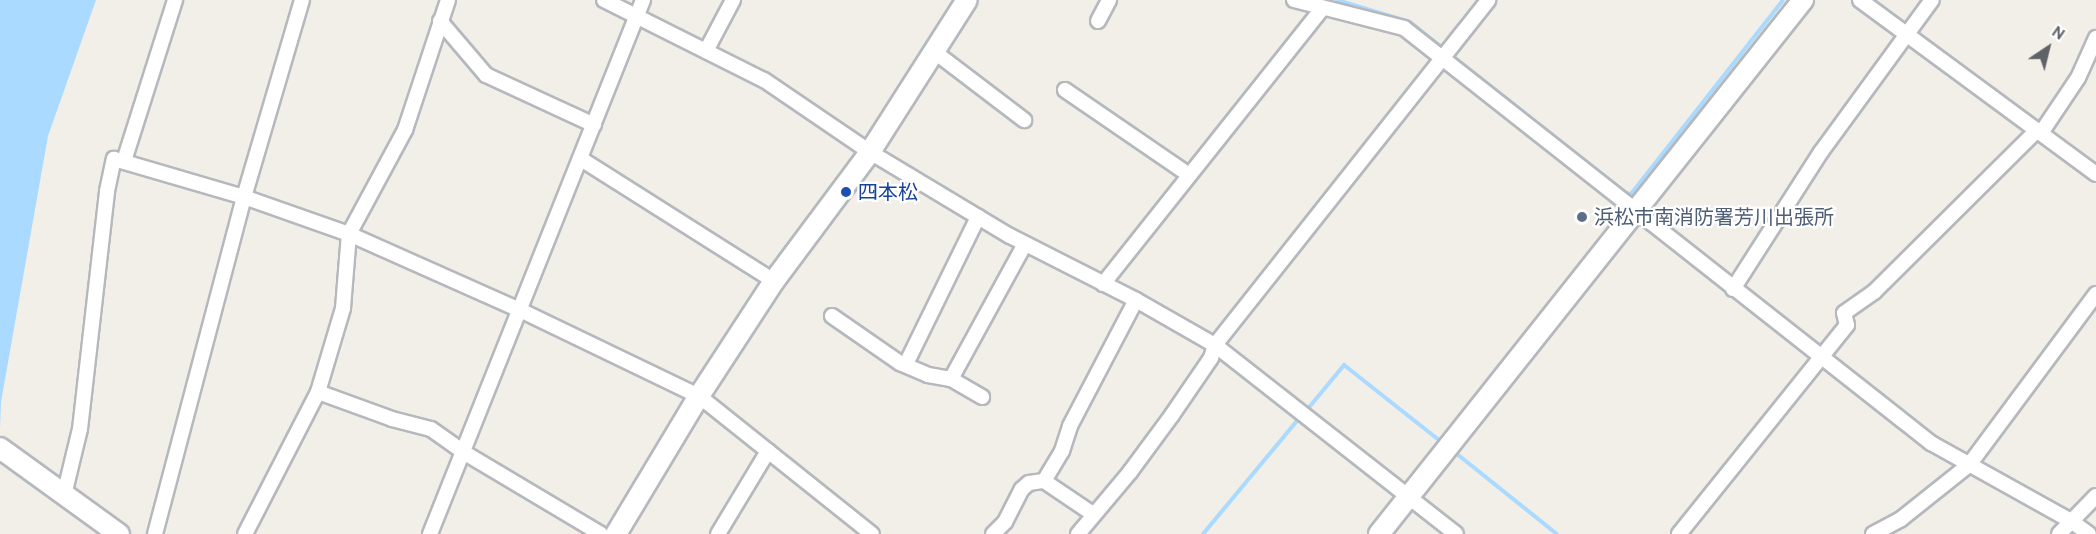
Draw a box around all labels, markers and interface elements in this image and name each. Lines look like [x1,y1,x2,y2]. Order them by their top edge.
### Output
north arrow [2018,18,2078,78]
text: N [2049,22,2069,44]
place label: 四本松 [858,180,918,204]
marker: 四本松 [839,185,853,199]
place label: 浜松市南消防署芳川出張所 [1594,205,1834,229]
marker: 浜松市南消防署芳川出張所 [1575,210,1589,224]

